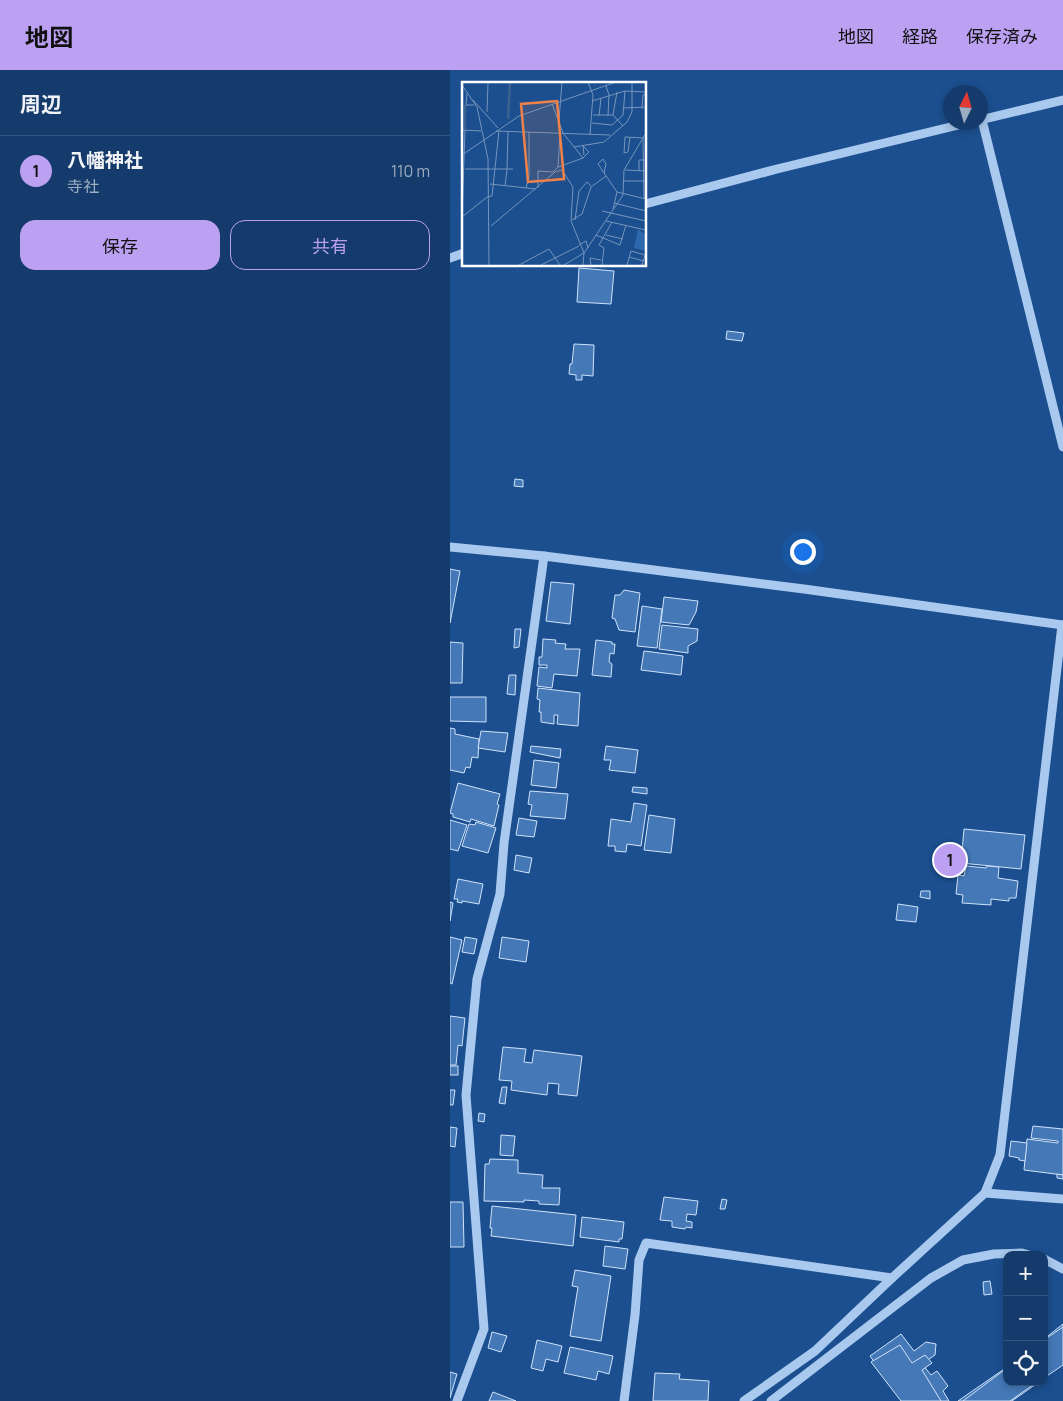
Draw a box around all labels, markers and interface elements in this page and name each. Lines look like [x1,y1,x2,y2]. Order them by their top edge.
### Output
text: 地図 [25,20,73,53]
text: 地図 [838,24,874,48]
text: 経路 [902,24,938,48]
text: 保存済み [966,24,1038,48]
inset map [462,82,646,266]
north arrow [943,85,988,130]
text: 周辺 [20,90,62,118]
text: 八幡神社 [67,147,143,173]
text: 1 [32,160,40,182]
text: 110 m [391,160,430,182]
text: 寺社 [67,175,99,197]
button: 保存 [20,220,220,270]
button: 共有 [230,220,430,270]
your location [790,539,816,565]
pin: 1 [934,841,966,879]
map controls [1003,1251,1048,1386]
button: + [1003,1251,1048,1296]
button: − [1003,1296,1048,1341]
button: locate [1003,1341,1048,1386]

